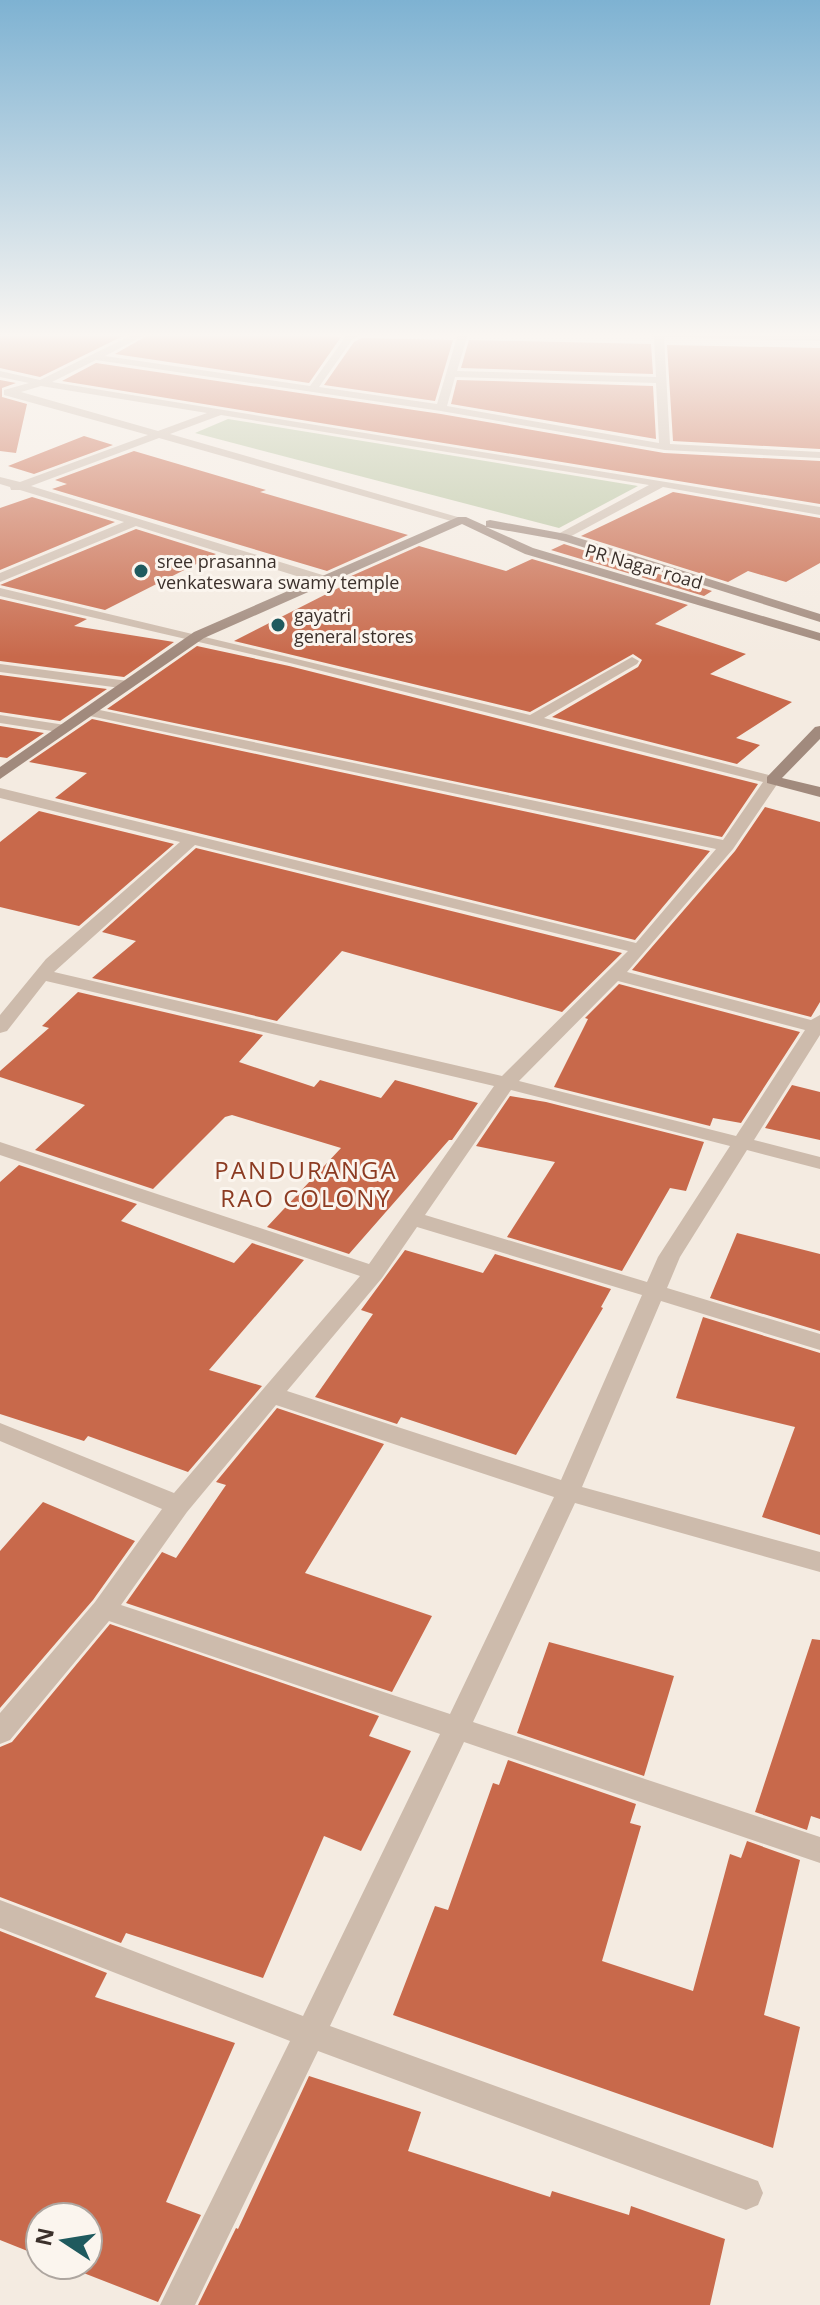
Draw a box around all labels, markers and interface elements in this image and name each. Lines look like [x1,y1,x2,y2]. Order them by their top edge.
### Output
street label: PR Nagar road [582,538,706,594]
place label: sree prasanna venkateswara swamy temple [157,549,399,594]
marker: sree prasanna venkateswara swamy temple [132,562,150,580]
place label: gayatri general stores [294,603,413,648]
marker: gayatri general stores [269,616,287,634]
district label: PANDURANGA RAO COLONY [214,1153,398,1214]
north arrow [24,2201,104,2281]
text: N [27,2225,60,2249]

